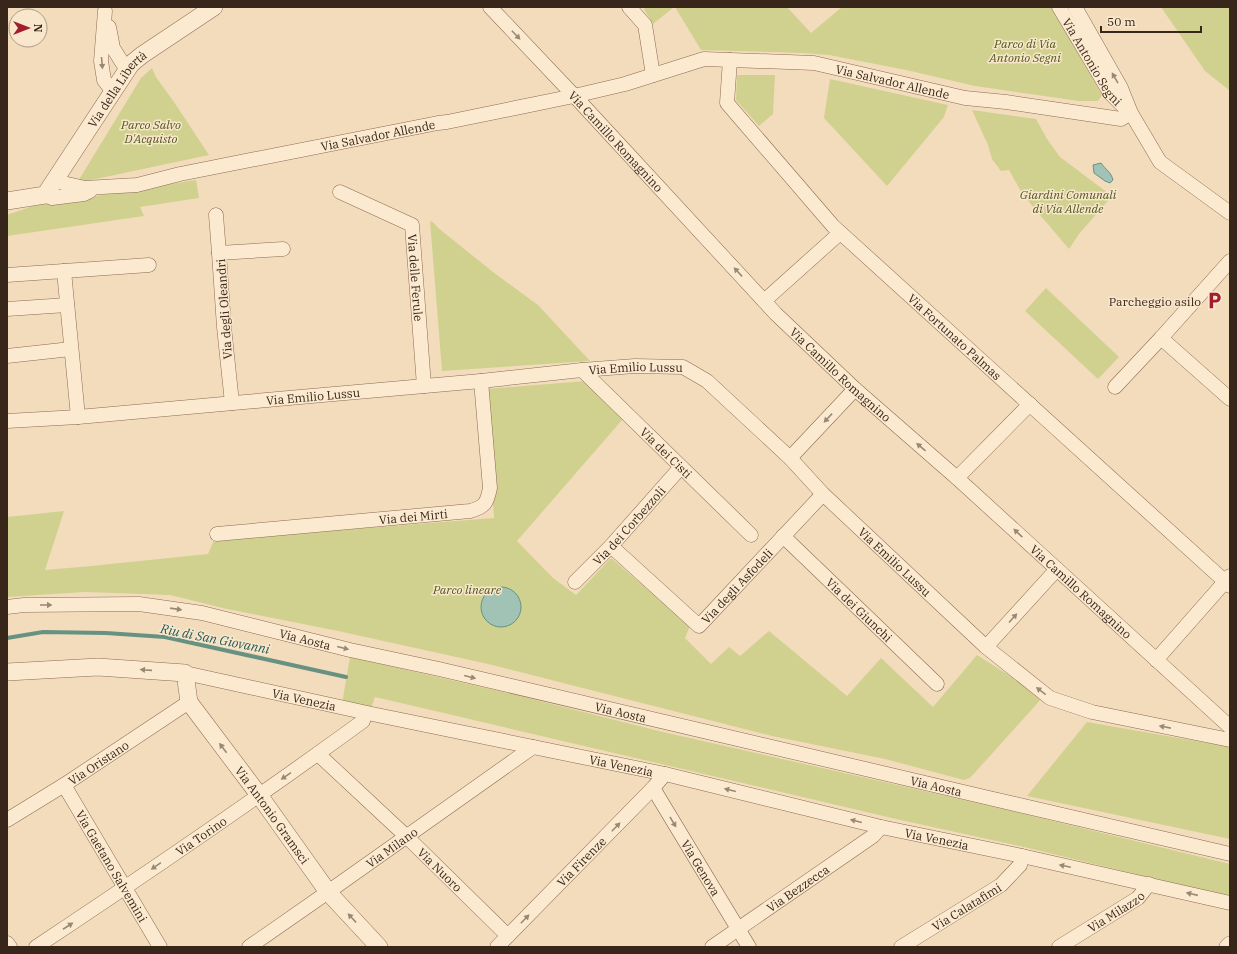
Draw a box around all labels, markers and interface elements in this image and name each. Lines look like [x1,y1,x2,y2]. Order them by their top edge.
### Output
north arrow [8,8,48,48]
scale bar [1101,8,1201,34]
text: 50 m [1107,14,1136,29]
street label: Via Antonio Segni [1060,15,1125,108]
text: N [31,24,45,33]
one-way arrow [512,30,521,40]
park label: Parco di Via Antonio Segni [988,36,1061,65]
street label: Via della Libertà [84,46,150,130]
one-way arrow [99,57,105,69]
street label: Via Salvador Allende [834,61,951,102]
one-way arrow [1112,72,1118,84]
street label: Via Camillo Romagnino [566,87,667,195]
street label: Via Salvador Allende [319,116,436,154]
park label: Parco Salvo D'Acquisto [120,117,181,146]
park label: Giardini Comunali di Via Allende [1020,187,1117,216]
street label: Via delle Ferule [405,233,427,322]
street label: Via degli Oleandri [213,258,235,360]
one-way arrow [733,267,742,277]
street label: Via Fortunato Palmas [905,290,1005,383]
parking icon: Parcheggio asilo [1204,291,1224,311]
place label: Parcheggio asilo [1109,294,1201,309]
street label: Via Camillo Romagnino [787,324,894,425]
street label: Via Emilio Lussu [588,358,683,377]
street label: Via Emilio Lussu [265,384,361,408]
one-way arrow [824,413,833,422]
street label: Via dei Cisti [637,424,696,481]
one-way arrow [916,442,927,451]
street label: Via dei Corbezzoli [589,483,668,568]
street label: Via dei Mirti [378,506,448,527]
street label: Via Emilio Lussu [855,524,935,600]
one-way arrow [1013,529,1023,538]
street label: Via Camillo Romagnino [1027,541,1135,642]
street label: Via degli Asfodeli [698,545,776,626]
street label: Via dei Giunchi [823,574,896,645]
park label: Parco lineare [432,582,502,597]
one-way arrow [40,602,53,608]
one-way arrow [170,606,182,612]
one-way arrow [1008,613,1017,623]
water label: Riu di San Giovanni [158,620,271,658]
street label: Via Aosta [278,625,333,653]
one-way arrow [337,646,349,652]
one-way arrow [140,667,152,674]
one-way arrow [464,674,476,680]
street label: Via Venezia [271,685,338,714]
one-way arrow [1036,686,1047,695]
street label: Via Aosta [594,698,648,725]
one-way arrow [1159,723,1171,729]
street label: Via Oristano [65,737,132,788]
one-way arrow [219,742,228,753]
street label: Via Venezia [588,751,655,779]
street label: Via Antonio Gramsci [232,763,313,867]
one-way arrow [281,772,291,780]
street label: Via Aosta [909,772,964,799]
one-way arrow [723,787,736,793]
street label: Via Gaetano Salvemini [73,807,151,925]
street label: Via Torino [173,813,229,858]
one-way arrow [670,816,677,828]
one-way arrow [850,817,862,823]
one-way arrow [611,822,620,832]
street label: Via Milano [363,824,420,870]
street label: Via Venezia [903,825,971,852]
street label: Via Firenze [553,833,609,889]
street label: Via Genova [678,837,724,899]
street label: Via Nuoro [415,844,466,895]
street label: Via Bezzecca [763,861,832,915]
one-way arrow [151,862,161,870]
one-way arrow [1059,862,1071,868]
street label: Via Calatafimi [929,879,1004,934]
street label: Via Milazzo [1085,888,1148,935]
one-way arrow [1186,890,1198,896]
one-way arrow [348,913,357,923]
one-way arrow [520,914,529,924]
one-way arrow [62,922,74,929]

